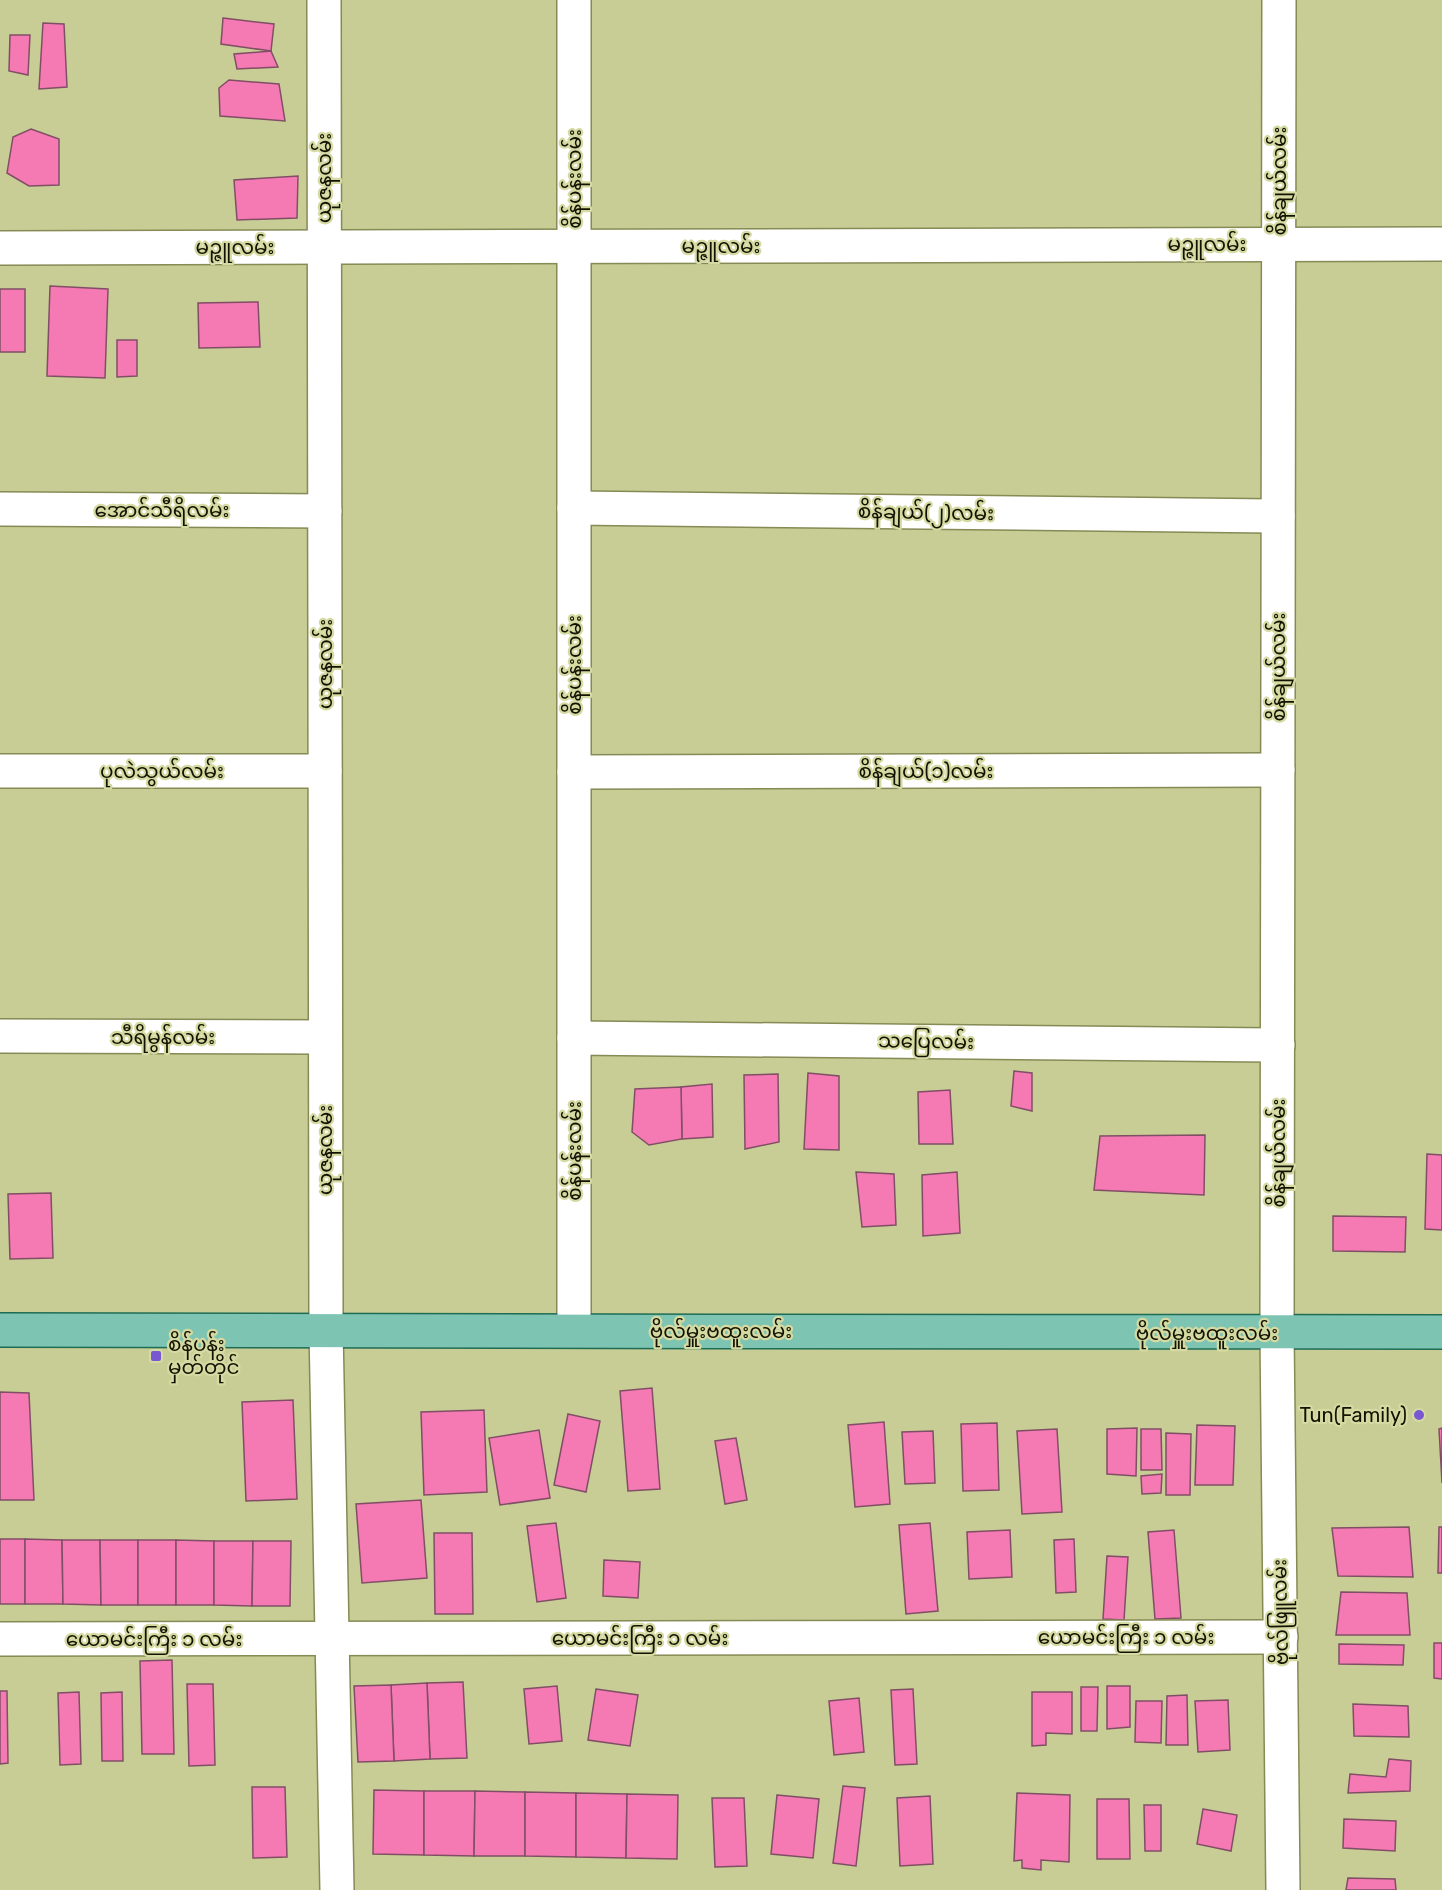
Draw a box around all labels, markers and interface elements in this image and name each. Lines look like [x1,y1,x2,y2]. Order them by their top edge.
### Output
street label: စိန်ချယ်လမ်း [1265,126,1295,236]
street label: စိန်ပန်းလမ်း [560,129,590,229]
street label: ယုဇနလမ်း [310,133,341,223]
street label: မဉ္ဇူလမ်း [1168,230,1246,260]
street label: မဉ္ဇူလမ်း [682,232,760,262]
street label: မဉ္ဇူလမ်း [196,233,274,263]
street label: အောင်သီရိလမ်း [94,496,230,526]
street label: စိန်ချယ်(၂)လမ်း [858,497,994,529]
street label: စိန်ချယ်လမ်း [1264,612,1294,722]
street label: စိန်ပန်းလမ်း [560,615,590,715]
street label: ယုဇနလမ်း [311,619,342,709]
street label: ပုလဲသွယ်လမ်း [100,757,224,788]
street label: စိန်ချယ်(၁)လမ်း [858,757,994,787]
street label: သီရိမွန်လမ်း [111,1023,215,1053]
street label: သပြေလမ်း [878,1026,974,1058]
street label: စိန်ချယ်လမ်း [1264,1098,1294,1208]
street label: စိန်ပန်းလမ်း [560,1101,590,1201]
street label: ယုဇနလမ်း [311,1105,342,1195]
street label: ဗိုလ်မှူးဗထူးလမ်း [650,1317,792,1348]
street label: ဗိုလ်မှူးဗထူးလမ်း [1136,1319,1278,1350]
place label: စိန်ပန်း မှတ်တိုင် [168,1330,239,1384]
marker: စိန်ပန်း မှတ်တိုင် [149,1349,163,1363]
place label: Tun(Family) [1299,1403,1407,1427]
marker: Tun(Family) [1412,1408,1426,1422]
street label: ဗိုလ်ဖြူလမ်း [1265,1559,1298,1665]
street label: ယောမင်းကြီး ၁ လမ်း [1038,1623,1214,1653]
street label: ယောမင်းကြီး ၁ လမ်း [552,1624,728,1654]
street label: ယောမင်းကြီး ၁ လမ်း [66,1625,242,1655]

